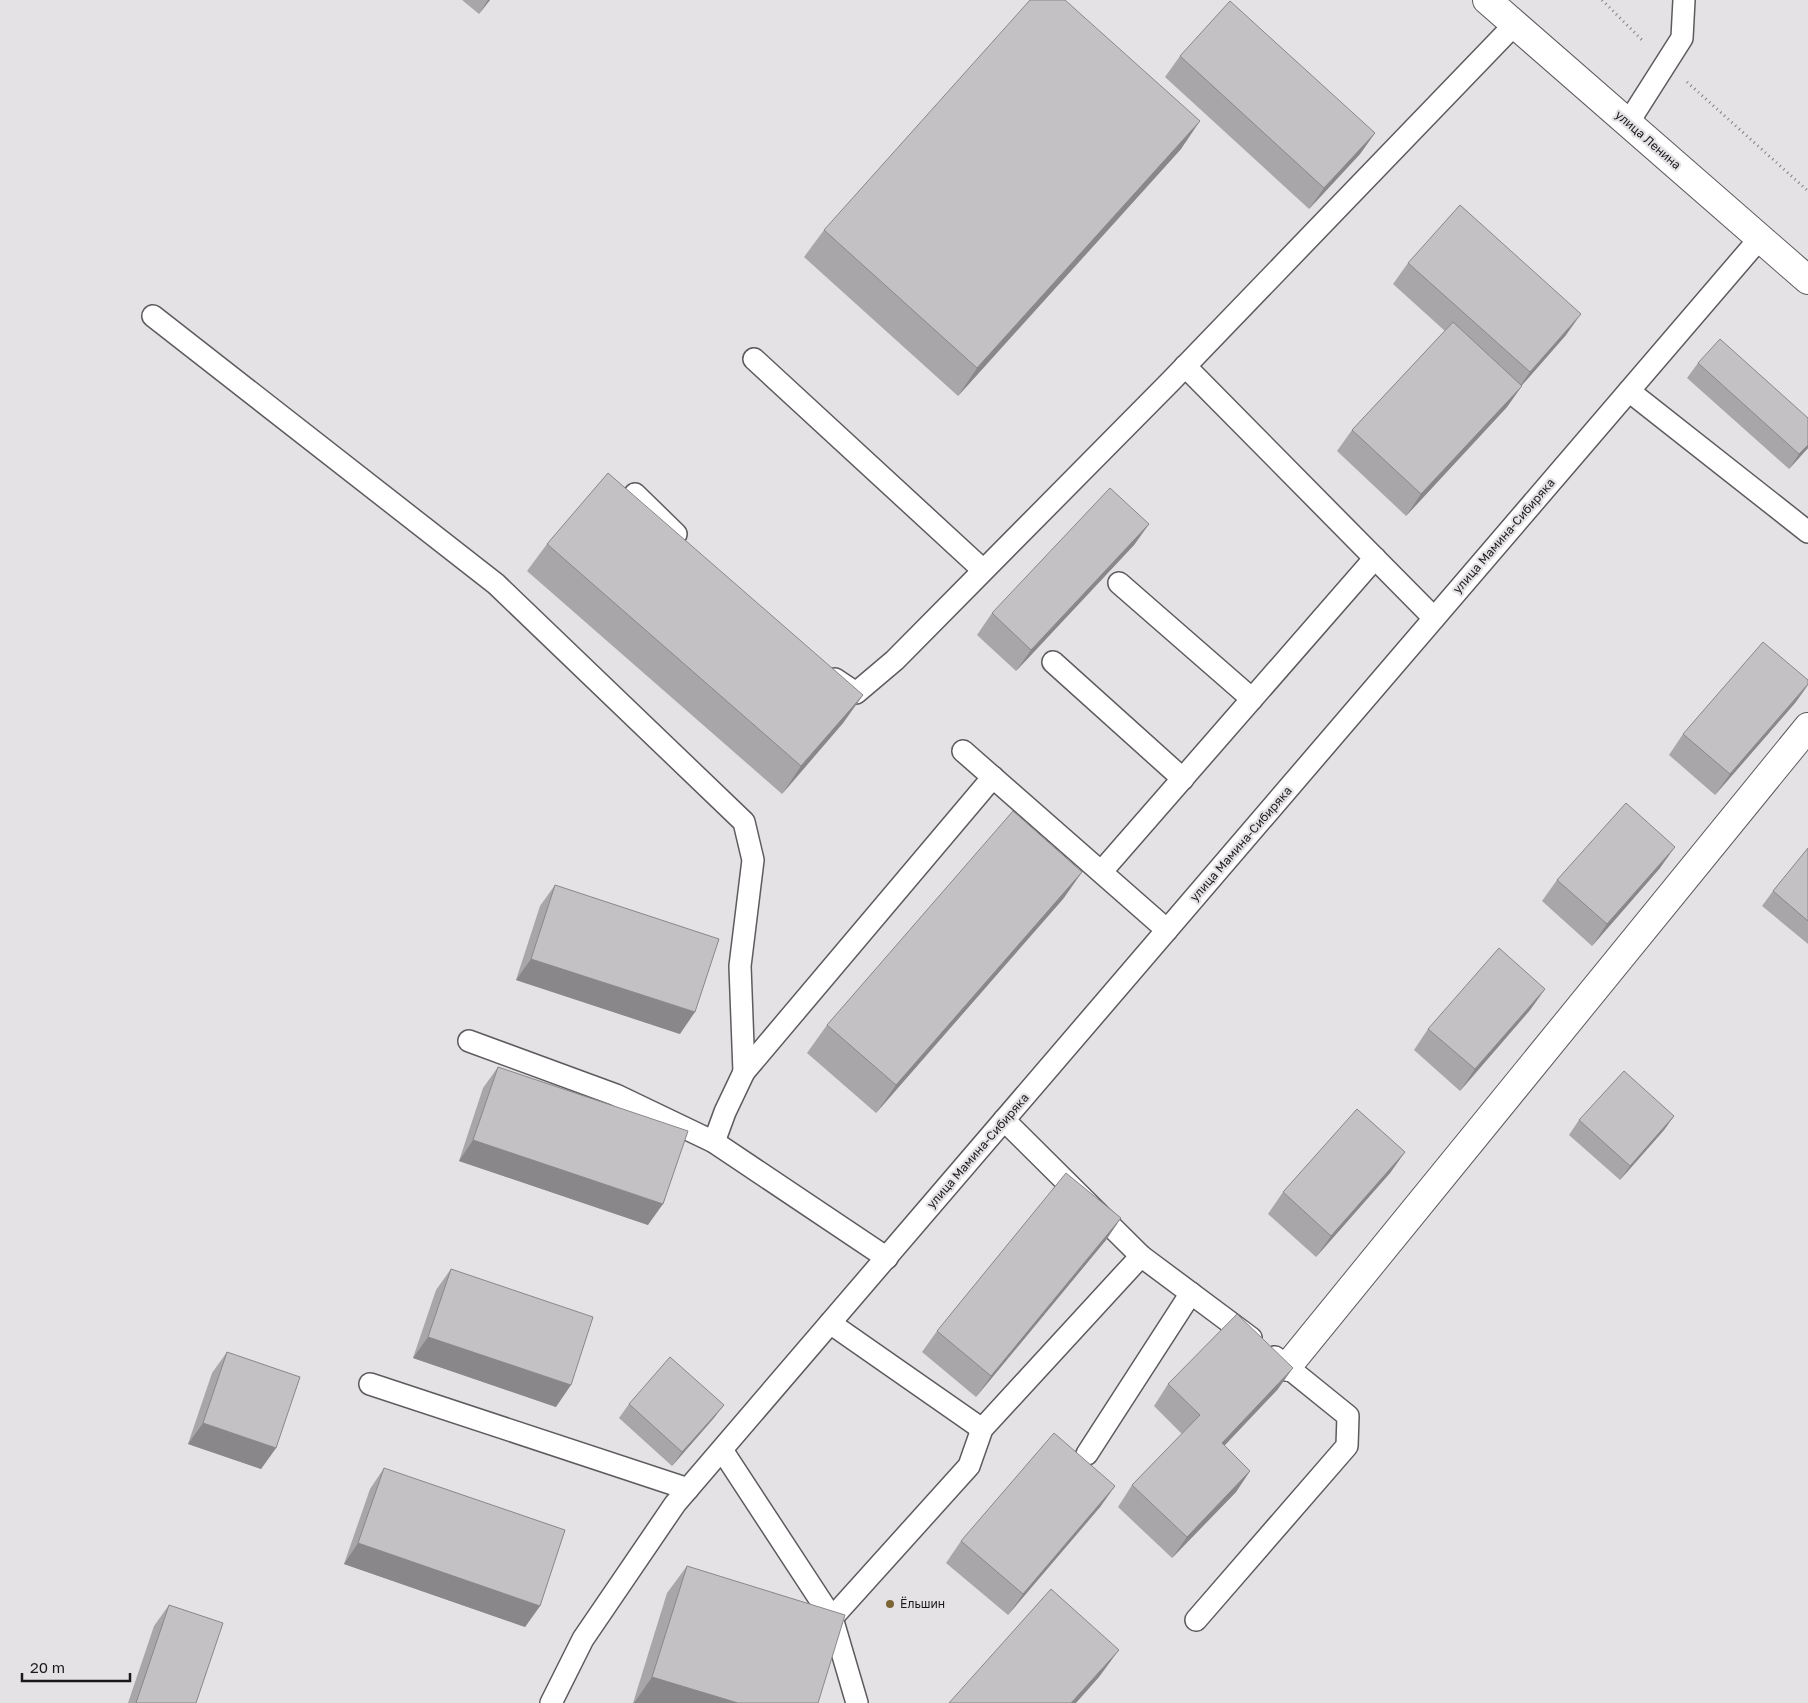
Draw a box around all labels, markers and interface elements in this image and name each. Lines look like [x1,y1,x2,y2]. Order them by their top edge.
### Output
street label: улица Ленина [1612,107,1684,172]
street label: улица Мамина-Сибиряка [1450,475,1558,596]
street label: улица Мамина-Сибиряка [1187,783,1295,904]
street label: улица Мамина-Сибиряка [924,1090,1032,1211]
place label: Ёльшин [900,1596,945,1611]
marker: Ёльшин [884,1598,896,1610]
scale bar [22,1650,130,1682]
text: 20 m [30,1658,65,1676]

